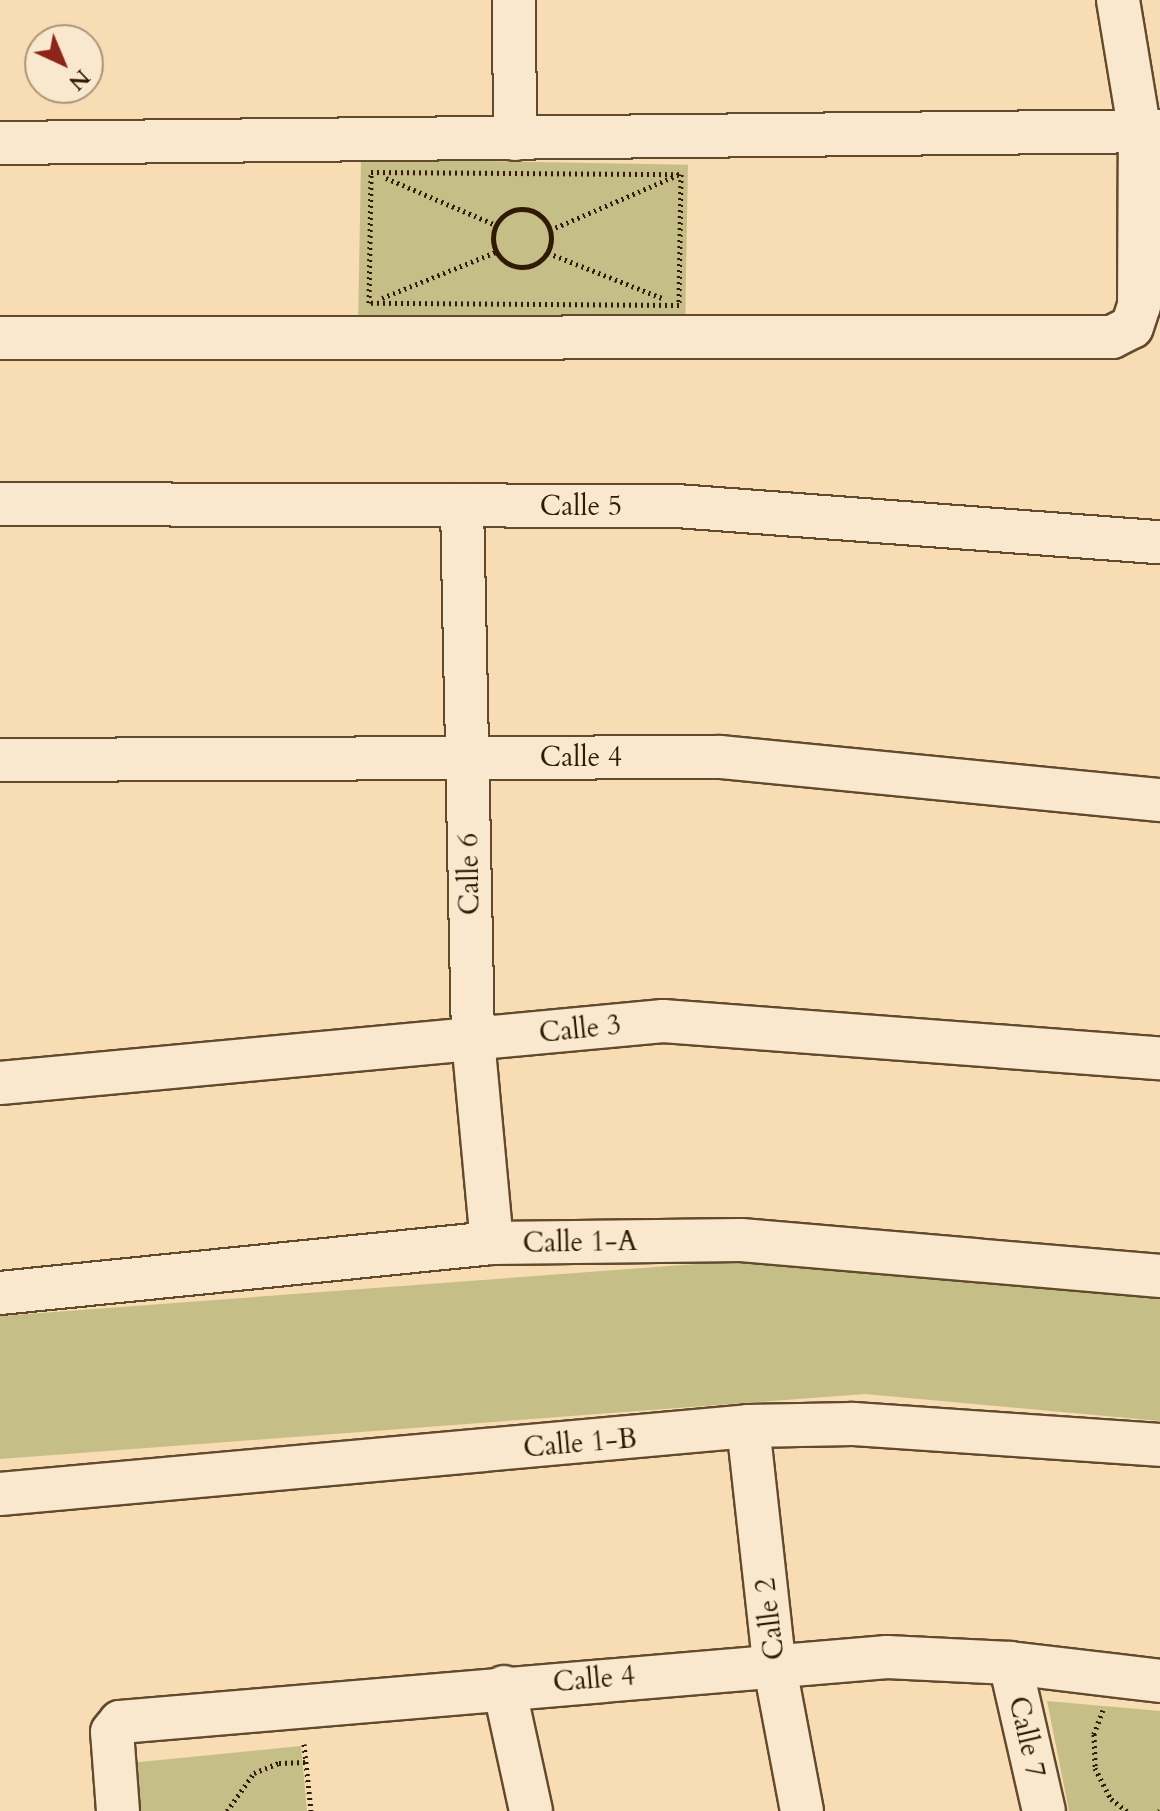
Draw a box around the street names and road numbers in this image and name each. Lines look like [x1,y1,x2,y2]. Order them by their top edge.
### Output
street label: Calle 5 [540,489,622,523]
street label: Calle 4 [540,740,622,774]
street label: Calle 6 [451,833,487,915]
street label: Calle 3 [537,1008,623,1050]
street label: Calle 1-A [522,1224,638,1260]
street label: Calle 1-B [522,1421,638,1465]
street label: Calle 2 [748,1576,792,1662]
street label: Calle 4 [552,1659,636,1699]
street label: Calle 7 [1001,1693,1053,1781]

